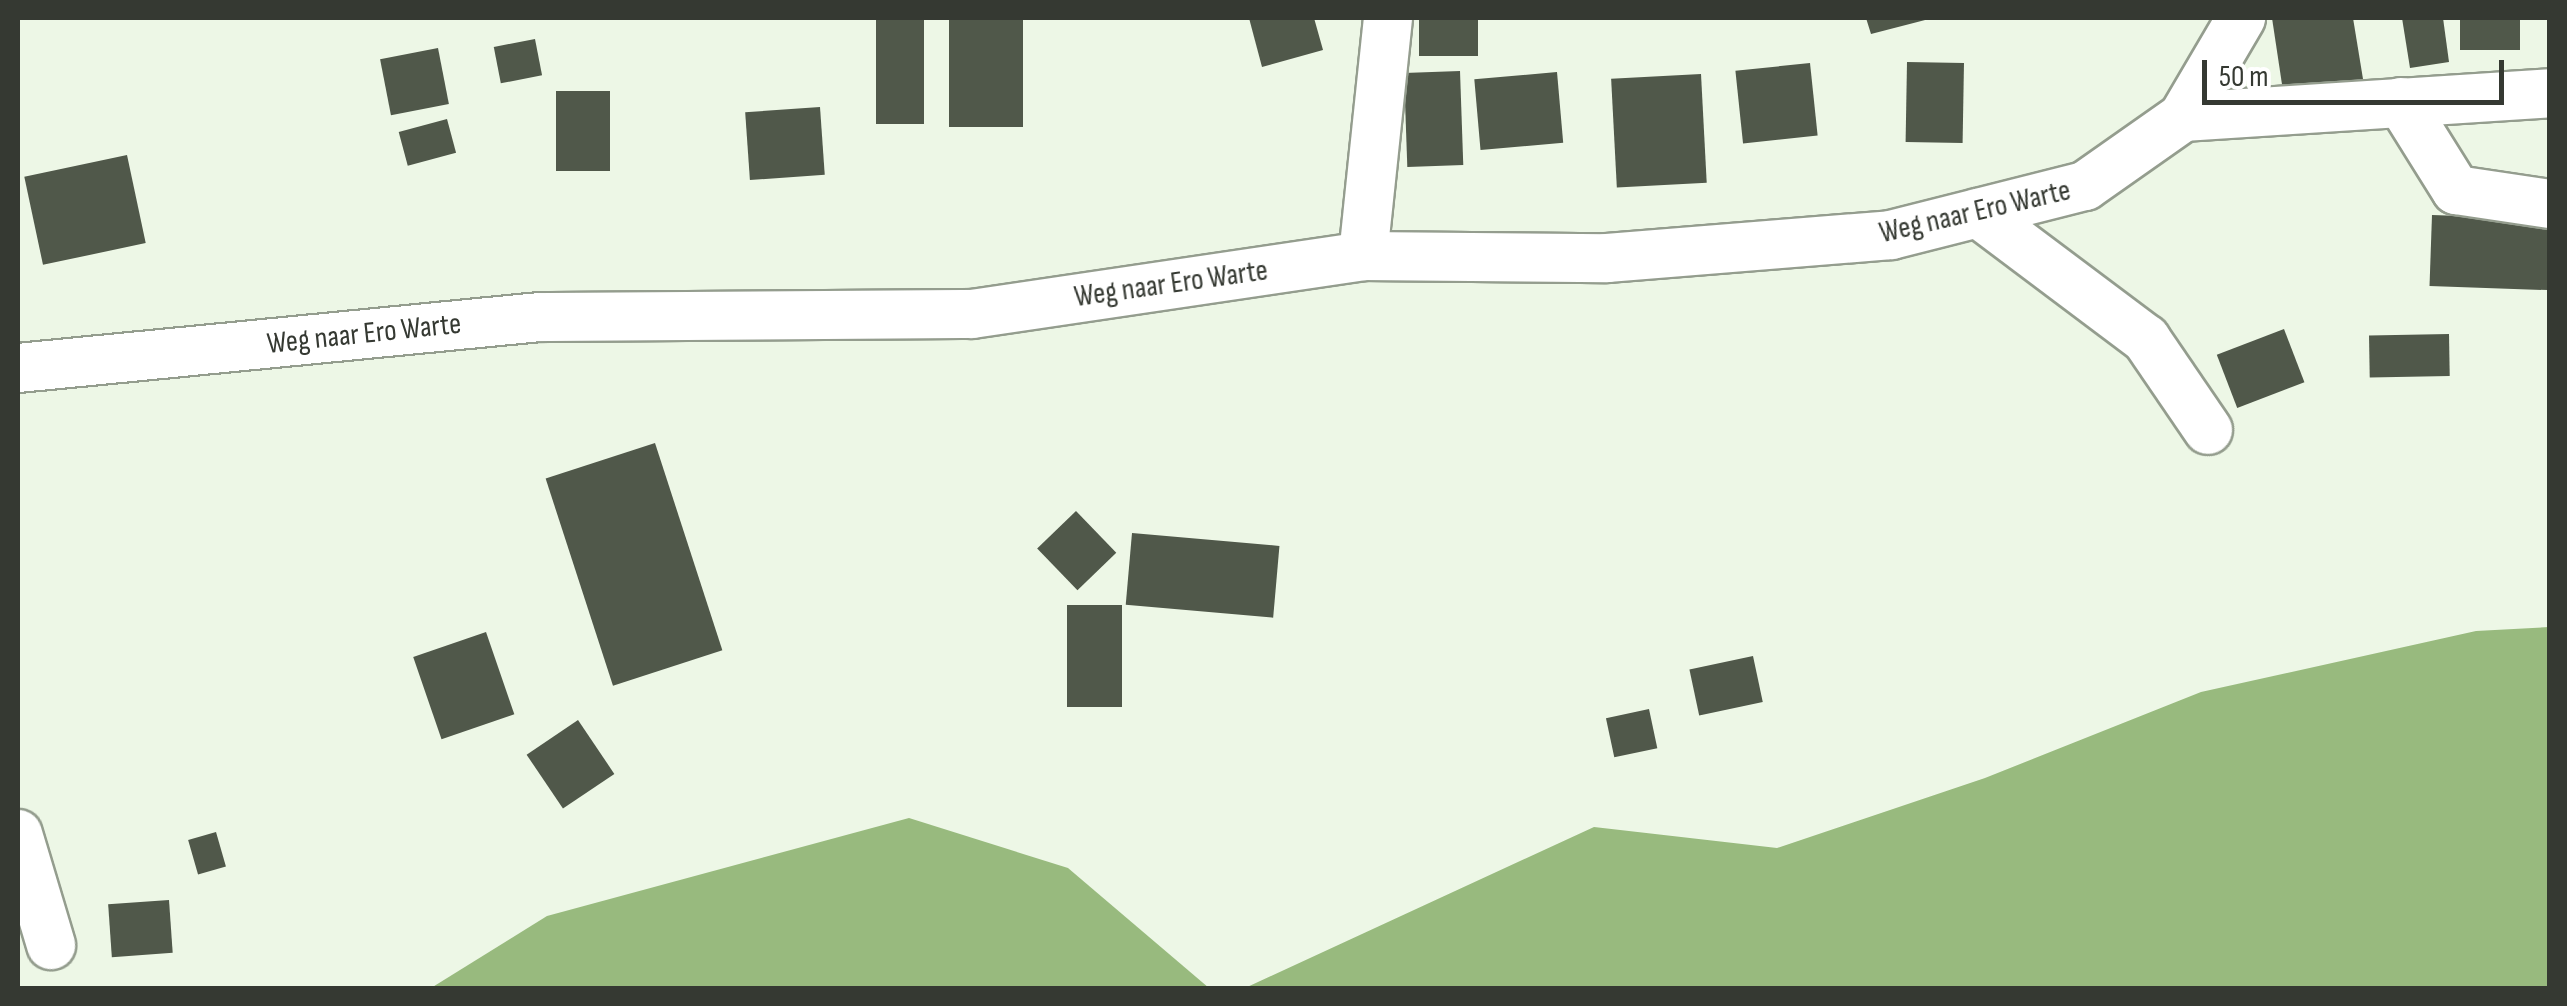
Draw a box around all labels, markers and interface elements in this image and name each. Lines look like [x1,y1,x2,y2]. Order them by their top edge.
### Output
scale bar [2207,40,2510,102]
text: 50 m [2219,59,2268,95]
street label: Weg naar Ero Warte [1876,173,2074,251]
street label: Weg naar Ero Warte [1072,253,1270,315]
street label: Weg naar Ero Warte [265,306,463,362]

